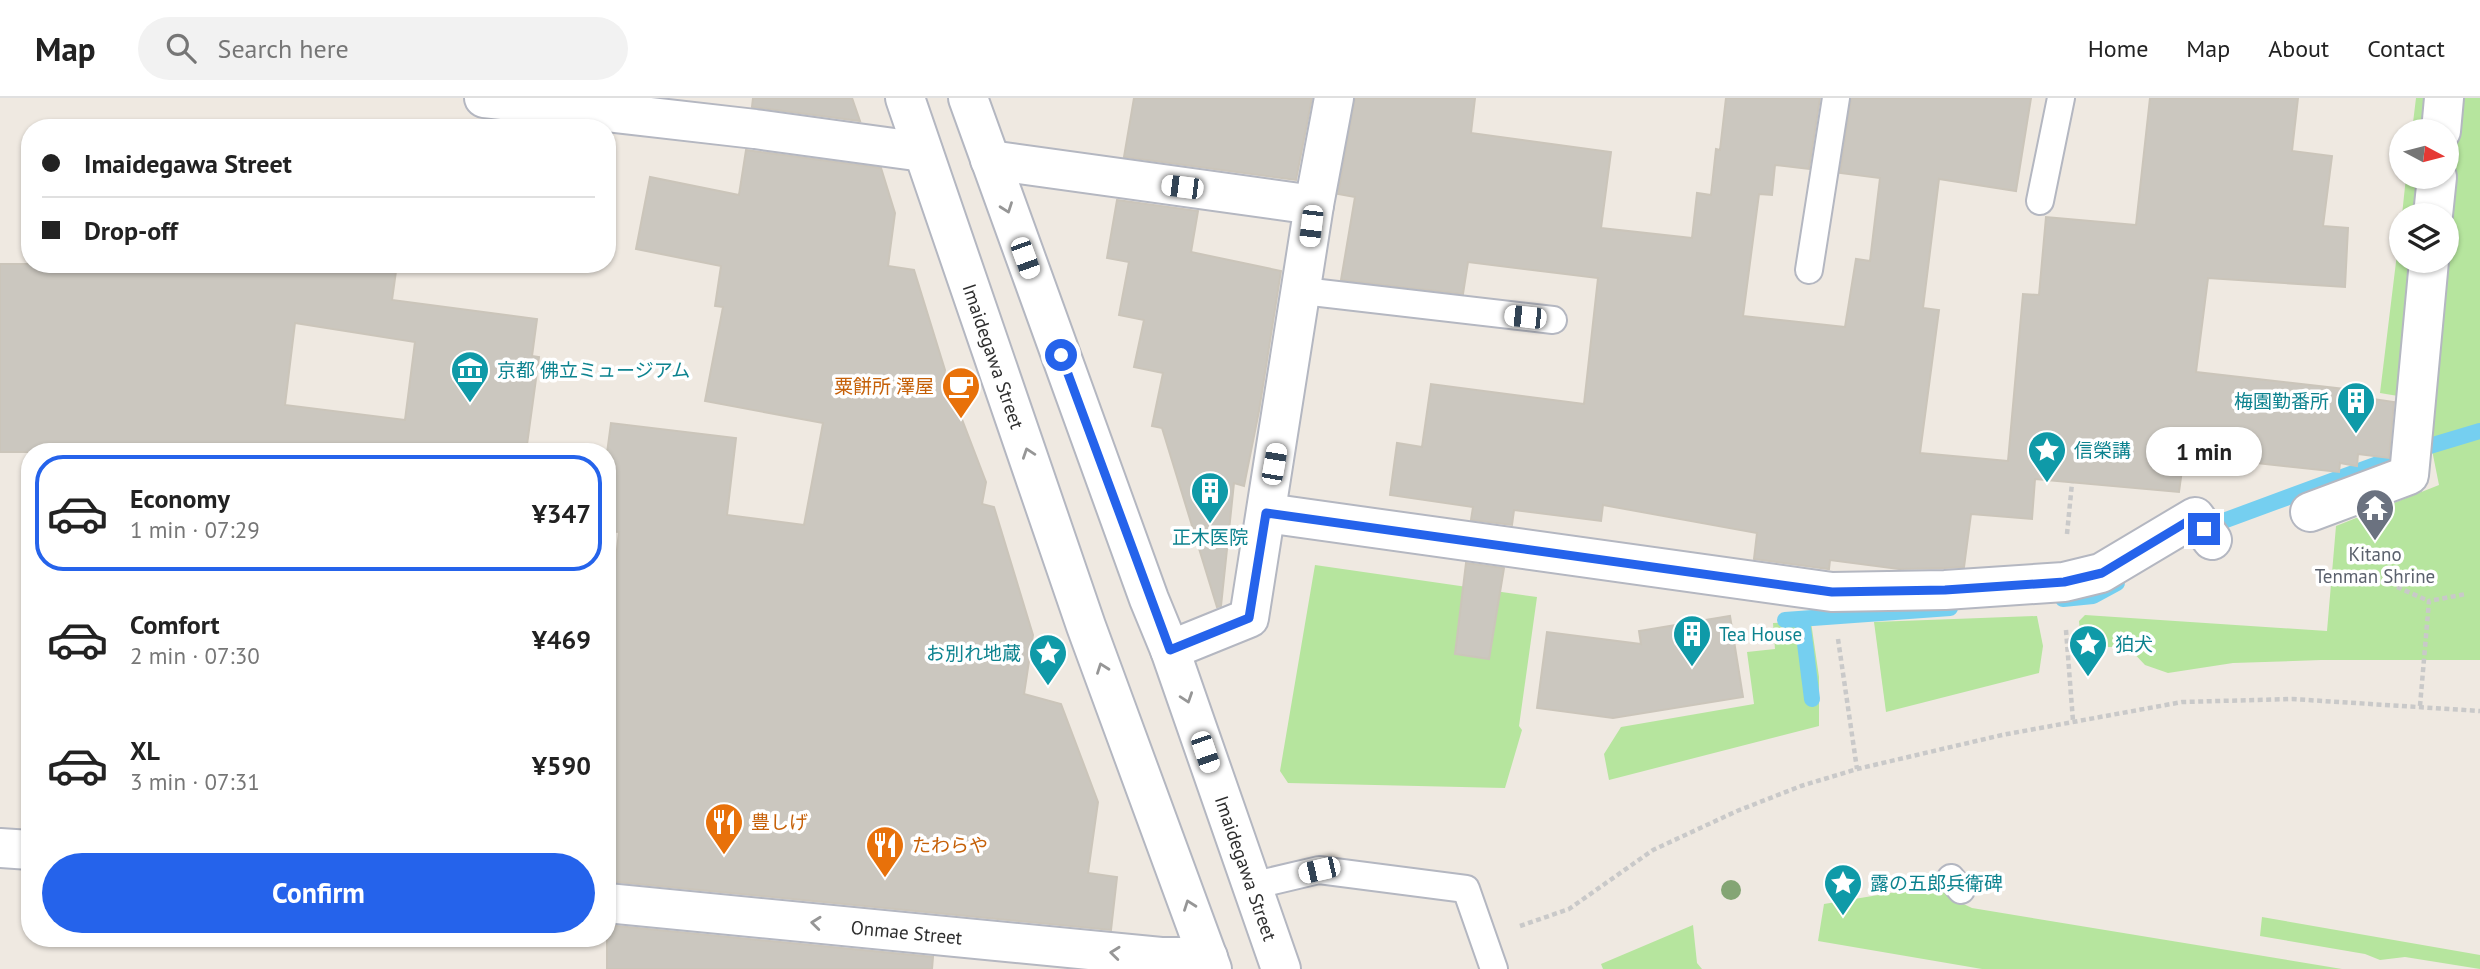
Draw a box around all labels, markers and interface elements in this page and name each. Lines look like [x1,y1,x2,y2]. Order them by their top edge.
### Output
search box [138,17,628,80]
text: Map [35,27,96,70]
icon: search [162,29,200,67]
text: Search here [218,32,349,65]
text: Home [2088,33,2148,64]
text: Map [2186,33,2230,64]
text: About [2268,33,2329,64]
text: Contact [2367,33,2445,64]
north arrow [2389,119,2459,189]
map controls [2389,119,2459,273]
text: Imaidegawa Street [84,147,292,180]
car [1160,174,1205,200]
one-way arrow [999,202,1013,214]
button: layers [2389,203,2459,273]
car [1299,204,1324,248]
text: Drop-off [84,214,178,247]
car [1008,235,1043,281]
street label: Imaidegawa Street [958,281,1030,432]
car [1504,304,1547,330]
route start [1045,339,1077,371]
museum icon: 京都 佛立ミュージアム [449,349,491,404]
place label: 京都 佛立ミュージアム [497,358,690,382]
cafe icon: 粟餅所 澤屋 [940,365,982,420]
place label: 粟餅所 澤屋 [834,374,934,398]
building icon: 梅園勤番所 [2335,380,2377,435]
place label: 梅園勤番所 [2234,389,2329,413]
callout: 1 min [2146,428,2262,476]
place icon: 信榮講 [2026,429,2068,484]
text: 1 min [2176,437,2232,466]
place label: 信榮講 [2074,438,2131,462]
car [1261,441,1288,487]
one-way arrow [1022,448,1036,460]
building icon: 正木医院 [1189,470,1231,525]
icon: car [46,482,109,545]
text: Economy [130,482,230,515]
temple icon: Kitano Tenman Shrine [2354,487,2396,542]
text: ¥347 [532,497,591,530]
route end [2188,513,2220,545]
text: 1 min · 07:29 [130,515,260,544]
place label: 正木医院 [1172,525,1248,549]
place label: Kitano Tenman Shrine [2315,542,2435,588]
icon: car [46,608,109,671]
text: Comfort [130,608,220,641]
building icon: Tea House [1671,613,1713,668]
place label: Tea House [1719,622,1802,646]
text: ¥469 [532,623,591,656]
place icon: 狛犬 [2067,623,2109,678]
place icon: お別れ地蔵 [1027,632,1069,687]
place label: 狛犬 [2115,632,2153,656]
text: 2 min · 07:30 [130,641,260,670]
place label: お別れ地蔵 [926,641,1021,665]
one-way arrow [1096,663,1110,675]
one-way arrow [1179,691,1193,704]
car [1189,729,1222,775]
icon: car [46,734,109,797]
text: XL [130,734,160,767]
text: ¥590 [532,749,591,782]
text: 3 min · 07:31 [130,767,260,796]
street label: Imaidegawa Street [1210,793,1282,945]
restaurant icon: 豊しげ [703,801,745,856]
place label: 豊しげ [751,810,808,834]
restaurant icon: たわらや [864,824,906,879]
place label: たわらや [912,833,988,857]
button: Confirm [42,853,595,933]
car [1297,855,1342,885]
place icon: 露の五郎兵衛碑 [1822,862,1864,917]
place label: 露の五郎兵衛碑 [1870,871,2003,895]
one-way arrow [1183,899,1197,911]
street label: Onmae Street [850,915,964,950]
one-way arrow [810,916,821,931]
one-way arrow [1109,946,1120,961]

